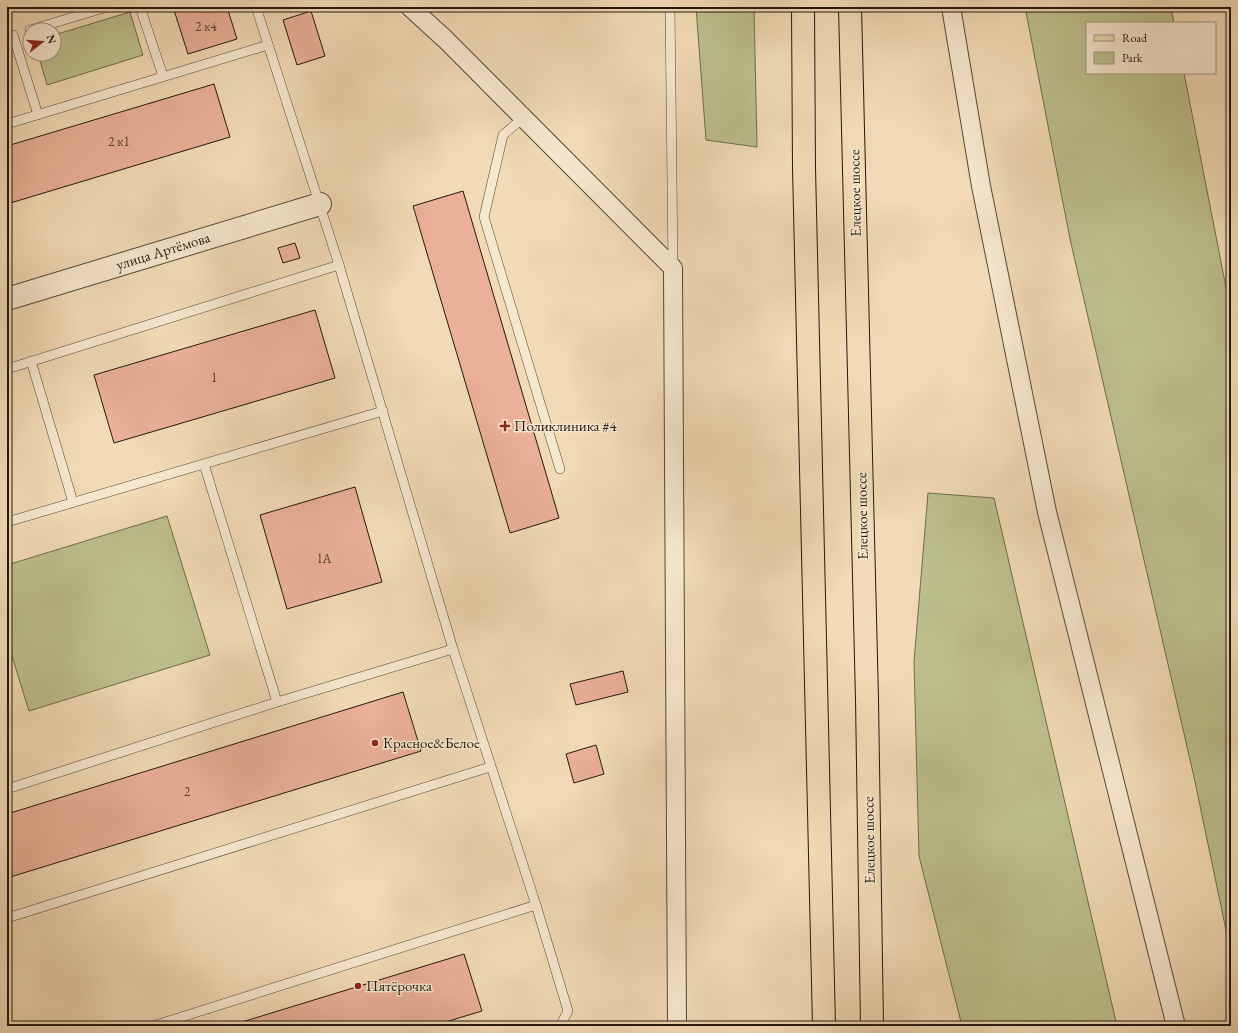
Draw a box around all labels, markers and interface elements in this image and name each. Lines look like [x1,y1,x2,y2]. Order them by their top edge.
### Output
house number: 2 к4 [195,18,217,35]
north arrow [22,22,62,62]
legend [1086,22,1216,74]
text: Road [1122,30,1148,46]
text: N [44,33,60,45]
text: Park [1122,50,1143,66]
house number: 2 к1 [108,133,130,150]
street label: Елецкое шоссе [844,149,865,237]
street label: улица Артёмова [114,227,212,274]
house number: 1 [211,369,217,386]
place label: Поликлиника #4 [514,416,618,435]
marker: Поликлиника #4 [499,420,511,432]
street label: Елецкое шоссе [851,472,872,560]
house number: 1А [316,550,333,567]
place label: Красное&Белое [383,733,480,752]
marker: Красное&Белое [370,738,380,748]
house number: 2 [184,783,191,800]
street label: Елецкое шоссе [858,796,879,884]
place label: Пятёрочка [366,976,432,995]
marker: Пятёрочка [353,981,363,991]

